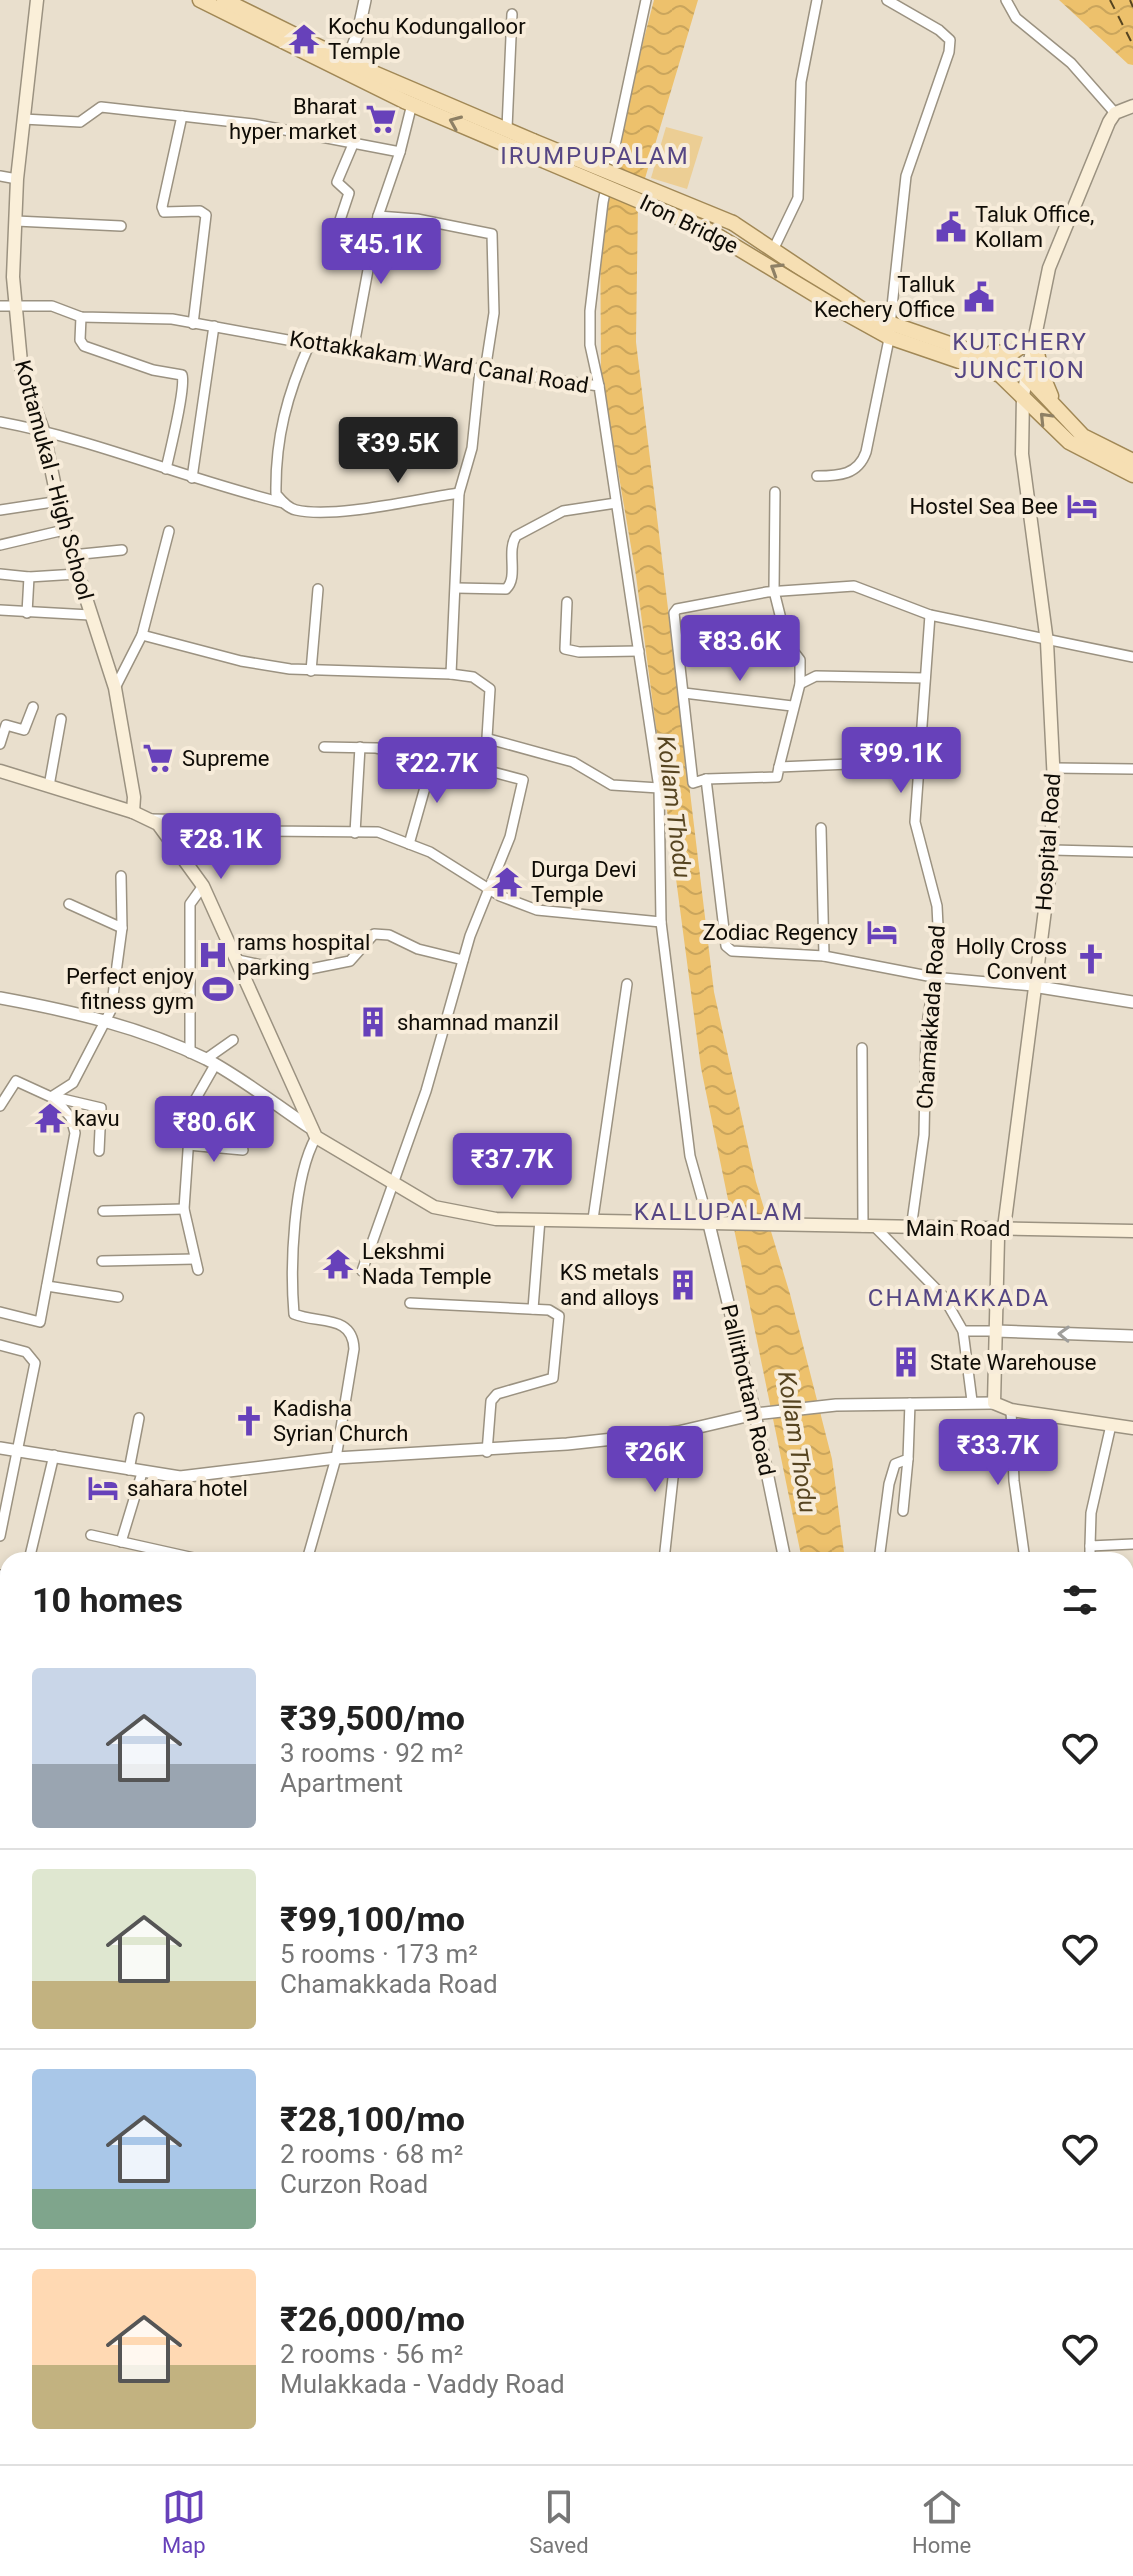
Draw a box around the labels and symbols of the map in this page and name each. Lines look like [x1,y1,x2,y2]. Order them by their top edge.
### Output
place label: Kochu Kodungalloor Temple [328,14,526,64]
temple icon: Kochu Kodungalloor Temple [287,22,321,56]
place label: Bharat hyper market [229,94,357,144]
supermarket icon: Bharat hyper market [364,102,398,136]
one-way arrow [449,115,463,131]
district label: IRUMPUPALAM [500,142,690,170]
street label: Iron Bridge [636,189,742,259]
place label: Taluk Office, Kollam [975,202,1094,252]
public building icon: Taluk Office, Kollam [934,210,968,244]
pin: ₹45.1K [316,218,446,286]
one-way arrow [770,264,785,279]
place label: Talluk Kechery Office [814,272,956,322]
public building icon: Talluk Kechery Office [962,280,996,314]
street label: Kottakkakam Ward Canal Road [288,326,590,398]
district label: KUTCHERY JUNCTION [952,328,1088,384]
street label: Kottamukal - High School [10,357,98,603]
one-way arrow [1040,413,1054,428]
pin: ₹39.5K [333,417,463,485]
hotel icon: Hostel Sea Bee [1065,489,1099,523]
place label: Hostel Sea Bee [910,494,1058,519]
pin: ₹83.6K [675,615,805,683]
pin: ₹99.1K [836,727,966,795]
water label: Kollam Thodu [651,734,697,880]
pin: ₹22.7K [372,737,502,805]
supermarket icon: Supreme [141,741,175,775]
place label: Supreme [182,746,269,771]
street label: Hospital Road [1031,772,1065,912]
pin: ₹28.1K [156,813,286,881]
place label: Durga Devi Temple [531,857,637,907]
temple icon: Durga Devi Temple [490,865,524,899]
hotel icon: Zodiac Regency [865,915,899,949]
place label: Zodiac Regency [702,920,859,945]
street label: Chamakkada Road [912,924,950,1110]
place label: rams hospital parking [237,930,370,980]
place label: Holly Cross Convent [955,934,1067,984]
hospital icon: rams hospital parking [196,938,230,972]
church icon: Holly Cross Convent [1074,942,1108,976]
place label: Perfect enjoy fitness gym [66,964,195,1014]
sports icon: Perfect enjoy fitness gym [201,972,235,1006]
building icon: shamnad manzil [356,1005,390,1039]
place label: shamnad manzil [397,1010,559,1035]
pin: ₹80.6K [149,1096,279,1164]
temple icon: kavu [33,1101,67,1135]
place label: kavu [74,1106,120,1131]
pin: ₹37.7K [447,1133,577,1201]
district label: KALLUPALAM [634,1198,804,1226]
street label: Main Road [906,1216,1010,1241]
place label: Lekshmi Nada Temple [362,1239,491,1289]
temple icon: Lekshmi Nada Temple [321,1247,355,1281]
place label: KS metals and alloys [560,1260,659,1310]
building icon: KS metals and alloys [666,1268,700,1302]
district label: CHAMAKKADA [868,1284,1050,1312]
street label: Pallithottam Road [716,1302,780,1478]
one-way arrow [1057,1325,1070,1342]
building icon: State Warehouse [889,1345,923,1379]
place label: State Warehouse [930,1350,1096,1375]
water label: Kollam Thodu [772,1369,822,1515]
place label: Kadisha Syrian Church [273,1396,408,1446]
church icon: Kadisha Syrian Church [232,1404,266,1438]
pin: ₹33.7K [933,1419,1063,1487]
pin: ₹26K [608,1426,702,1494]
hotel icon: sahara hotel [86,1471,120,1505]
place label: sahara hotel [127,1476,248,1501]

